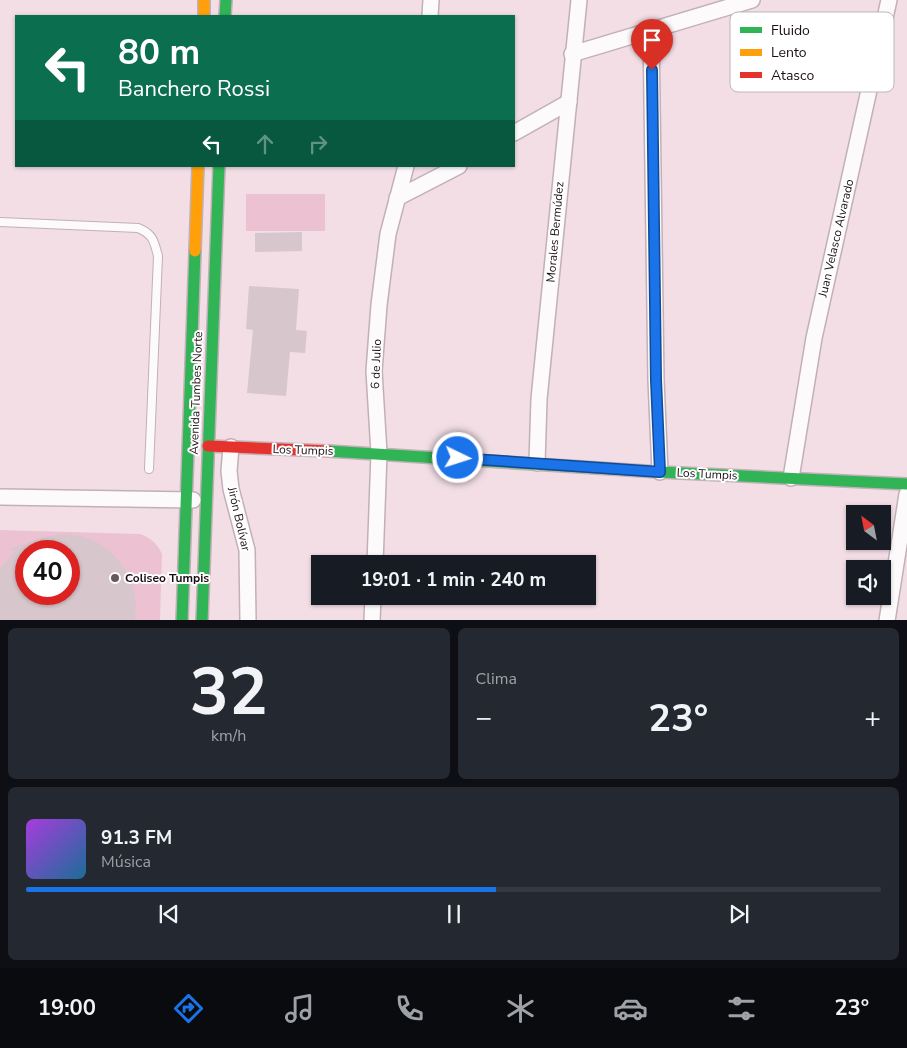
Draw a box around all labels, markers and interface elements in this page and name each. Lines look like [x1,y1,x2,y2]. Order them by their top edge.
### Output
legend [730,12,894,92]
pin [631,19,673,70]
text: Fluido [771,21,810,40]
icon: arrive [638,26,666,54]
text: 80 m [118,29,200,76]
icon: left [35,35,100,100]
text: Lento [771,43,807,62]
text: Atasco [771,66,814,85]
text: Banchero Rossi [118,74,270,104]
icon: left [198,130,226,158]
icon: ahead [251,130,279,158]
icon: right [304,130,332,158]
street label: Juan Velasco Alvarado [814,177,857,300]
street label: Morales Bermúdez [543,181,567,283]
street label: Avenida Tumbes Norte [186,331,206,455]
street label: 6 de Julio [367,338,385,389]
position arrow [431,431,483,483]
street label: Los Tumpis [272,441,334,459]
street label: Los Tumpis [676,464,738,484]
street label: Jirón Bolívar [224,484,254,553]
north arrow [846,505,891,550]
map controls [846,505,891,605]
speed limit sign: 40 [15,540,80,605]
button: sound [846,560,891,605]
text: 19:01 · 1 min · 240 m [361,567,546,593]
place label: Coliseo Tumpis [125,570,209,586]
marker: Coliseo Tumpis [109,572,121,584]
text: 32 [190,648,268,737]
text: Clima [476,668,517,690]
text: 23° [648,693,708,744]
text: − [476,699,492,737]
text: + [864,699,881,737]
text: km/h [211,725,246,747]
text: 91.3 FM [101,825,172,851]
text: Música [101,851,151,873]
icon: previous [155,900,183,928]
icon: pause [440,900,468,928]
icon: next [725,900,753,928]
icon: directions [171,991,206,1026]
icon: music [282,991,317,1026]
icon: phone [392,991,427,1026]
icon: climate [503,991,538,1026]
icon: car [613,991,648,1026]
icon: filters [724,991,759,1026]
text: 19:00 [38,993,96,1023]
text: 23° [834,993,869,1023]

